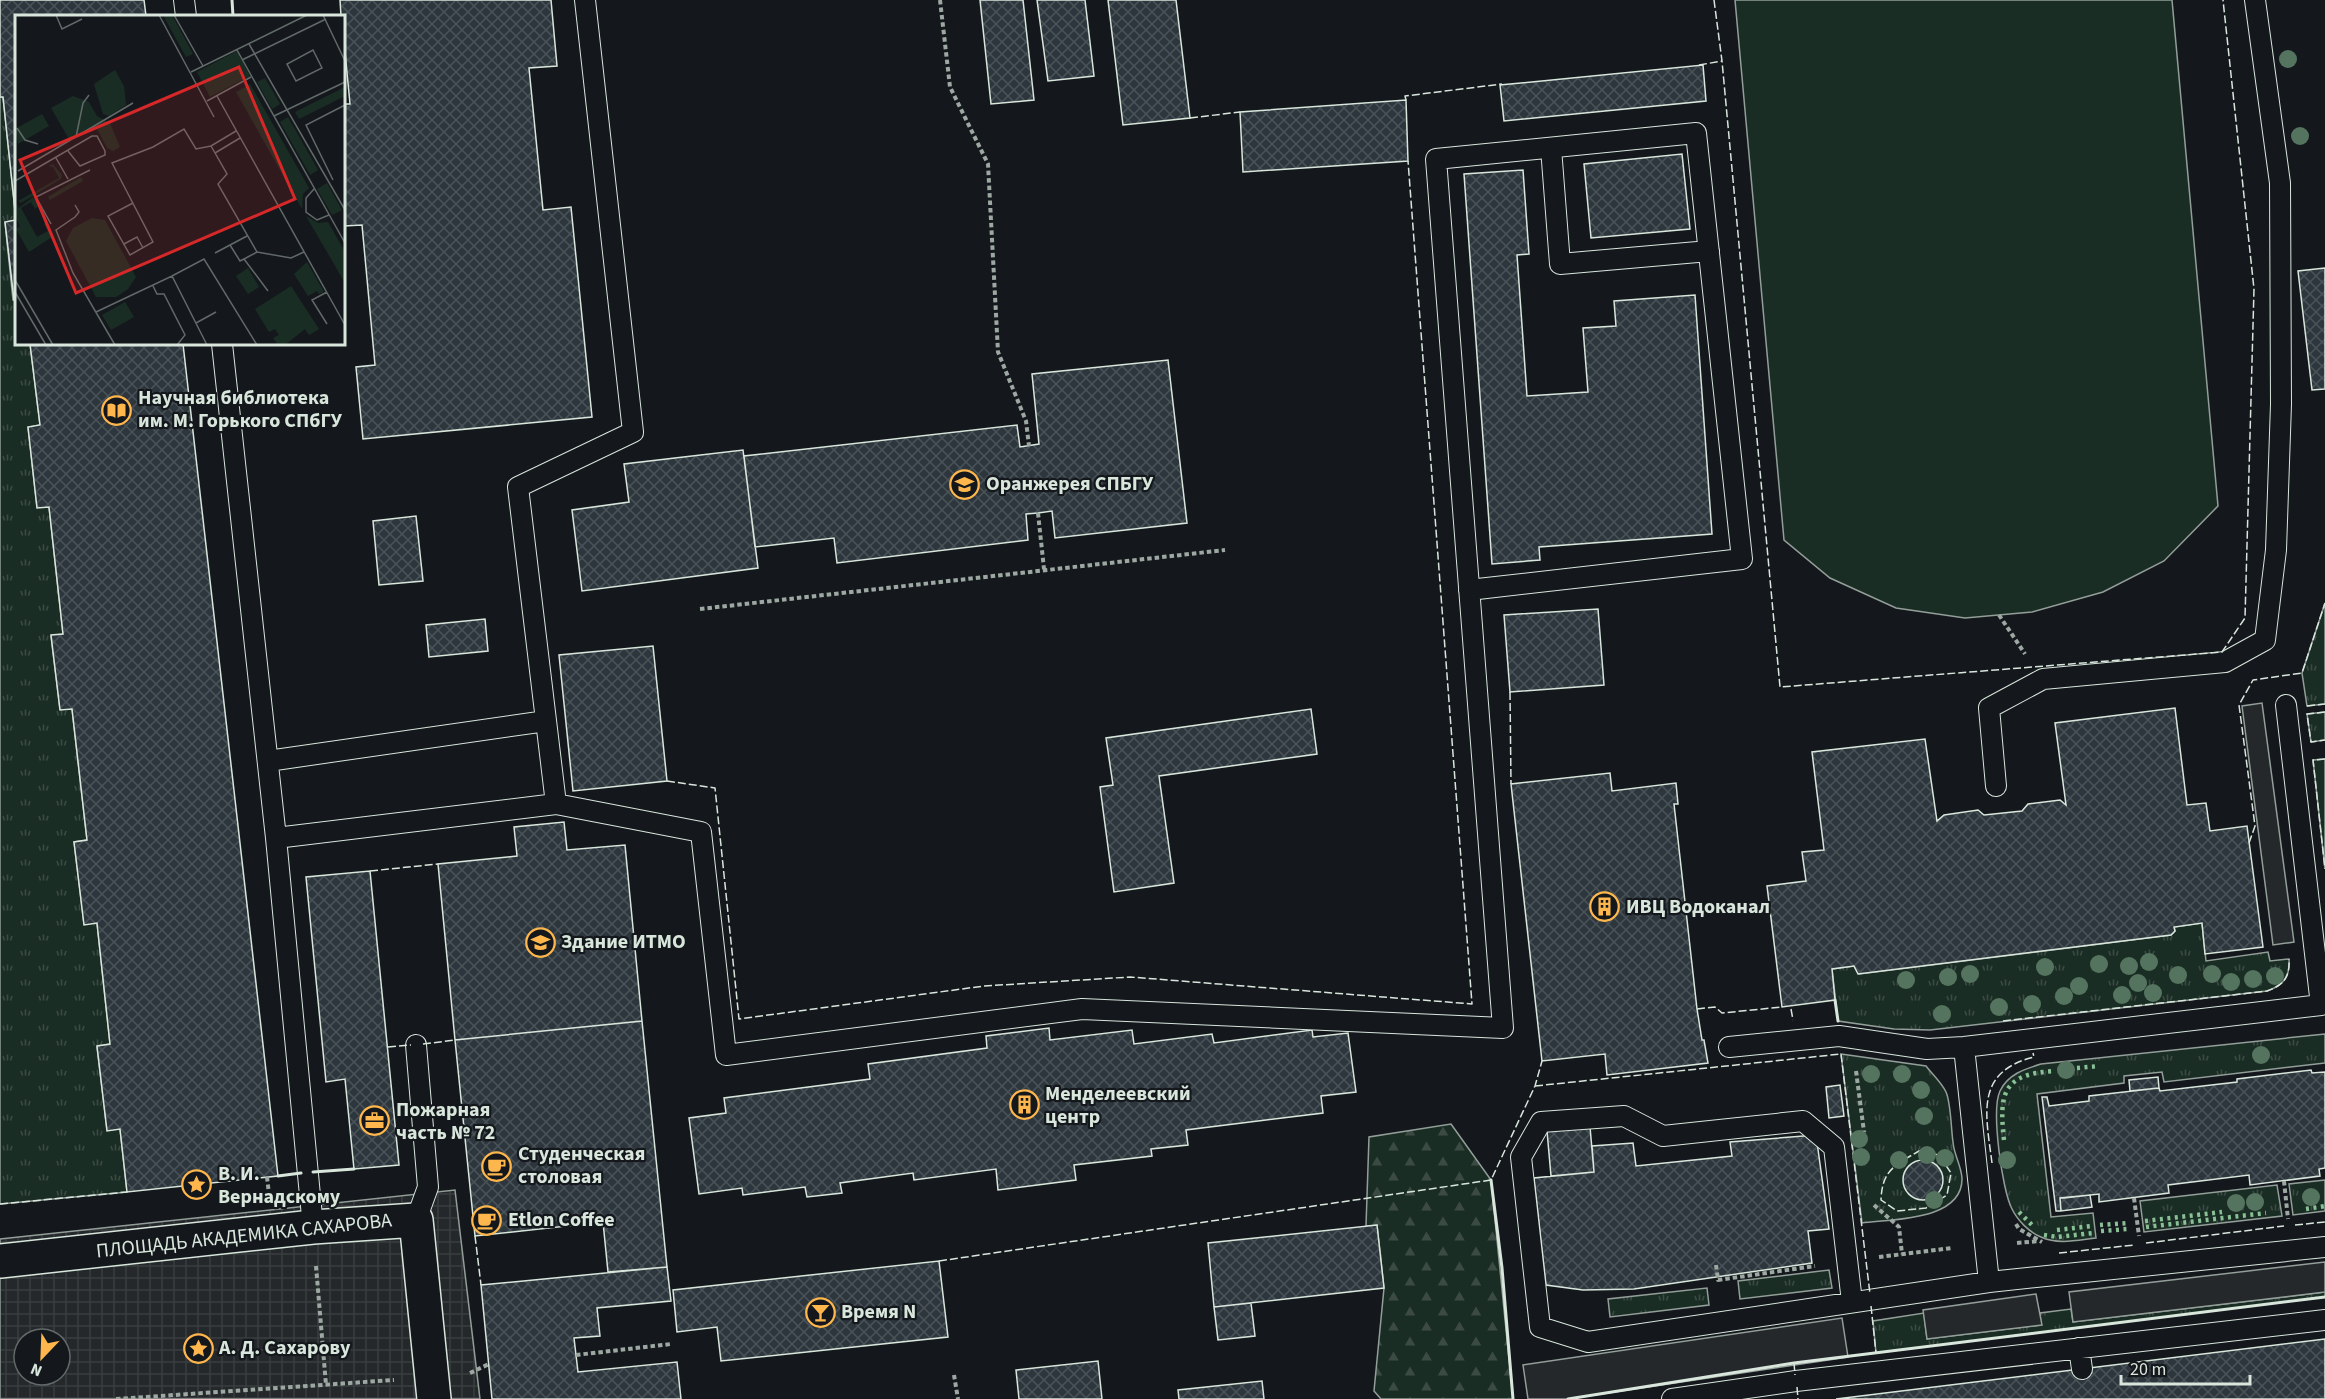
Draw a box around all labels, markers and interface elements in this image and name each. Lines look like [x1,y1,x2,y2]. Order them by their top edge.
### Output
inset map [15,15,345,345]
place label: Научная библиотека им. М. Горького СПбГУ [138,384,343,435]
library icon: Научная библиотека им. М. Горького СПбГУ [101,394,133,426]
school or university icon: Оранжерея СПБГУ [949,468,981,500]
place label: Оранжерея СПБГУ [986,470,1154,498]
building icon: ИВЦ Водоканал [1589,891,1621,923]
place label: ИВЦ Водоканал [1626,893,1770,921]
school or university icon: Здание ИТМО [524,926,556,958]
place label: Здание ИТМО [561,928,686,956]
place label: Менделеевский центр [1045,1080,1191,1131]
building icon: Менделеевский центр [1008,1089,1040,1121]
place label: Пожарная часть № 72 [396,1096,495,1147]
office icon: Пожарная часть № 72 [359,1105,391,1137]
place label: Студенческая столовая [518,1140,645,1191]
cafe icon: Студенческая столовая [481,1150,513,1182]
place label: В. И. Вернадскому [218,1160,341,1211]
place icon: В. И. Вернадскому [181,1169,213,1201]
cafe icon: Etlon Coffee [471,1204,503,1236]
place label: Etlon Coffee [508,1206,615,1234]
street label: ПЛОЩАДЬ АКАДЕМИКА САХАРОВА [95,1207,393,1265]
bar icon: Время N [804,1296,836,1328]
place label: Время N [841,1298,916,1326]
north arrow [12,1327,72,1387]
place icon: А. Д. Сахарову [182,1332,214,1364]
place label: А. Д. Сахарову [218,1334,351,1362]
scale bar [2121,1348,2250,1386]
text: 20 m [2130,1357,2166,1382]
text: N [27,1358,46,1382]

